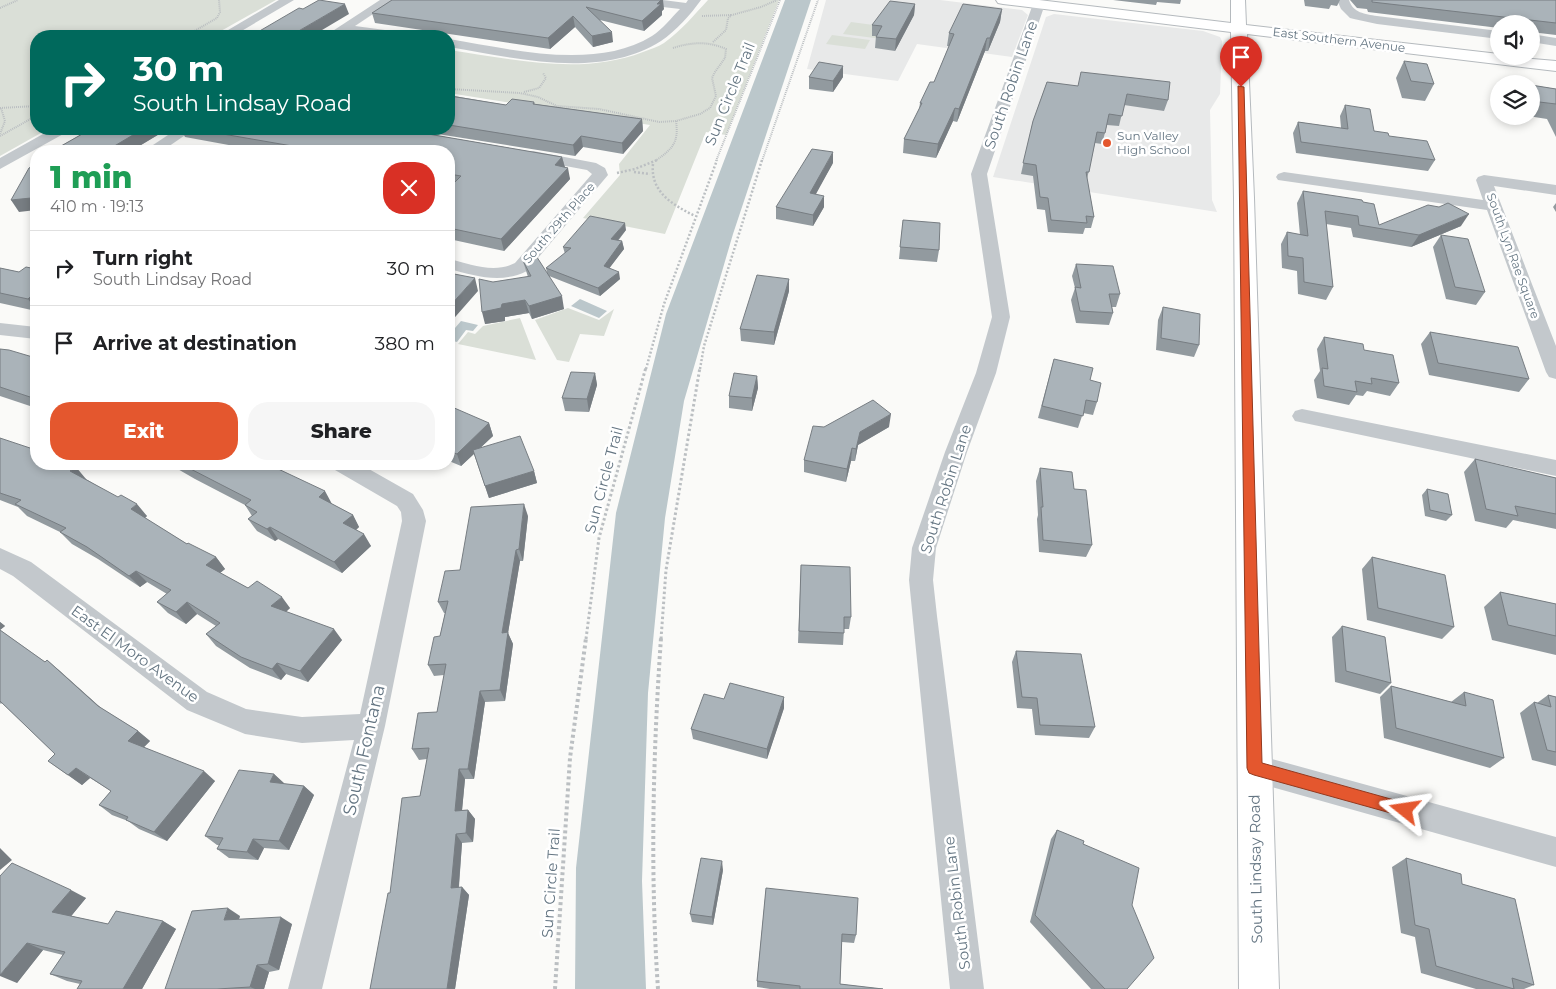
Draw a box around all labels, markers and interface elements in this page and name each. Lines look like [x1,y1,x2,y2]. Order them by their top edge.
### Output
map controls [1490,15,1540,125]
button: sound [1490,15,1540,65]
street label: South Robin Lane [980,18,1041,151]
street label: East Southern Avenue [1272,24,1406,55]
pin [1220,36,1262,87]
street label: Sun Circle Trail [700,39,759,148]
icon: arrive [1227,43,1255,71]
text: 30 m [133,47,224,90]
icon: right [50,50,115,115]
button: layers [1490,75,1540,125]
text: South Lindsay Road [133,90,352,117]
place label: Sun Valley High School [1117,128,1190,157]
marker: Sun Valley High School [1101,137,1113,149]
text: 1 min [50,159,133,196]
button: close [383,162,435,214]
street label: South 29th Place [519,179,598,266]
street label: South Lyn Rae Square [1484,191,1543,321]
text: 410 m · 19:13 [50,197,144,216]
text: Turn right [93,247,193,270]
icon: right [50,254,78,282]
text: 30 m [387,257,435,280]
text: South Lindsay Road [93,270,252,289]
icon: arrive [50,329,78,357]
text: Arrive at destination [93,332,297,355]
text: 380 m [374,332,435,355]
button: Exit [50,402,238,460]
button: Share [248,402,435,460]
street label: South Robin Lane [916,422,975,556]
street label: Sun Circle Trail [580,424,627,535]
street label: East El Moro Avenue [68,601,203,706]
street label: South Fontana [338,682,390,818]
position arrow [1378,783,1430,835]
street label: South Lindsay Road [1245,794,1266,944]
street label: Sun Circle Trail [537,827,564,938]
street label: South Robin Lane [939,835,974,971]

